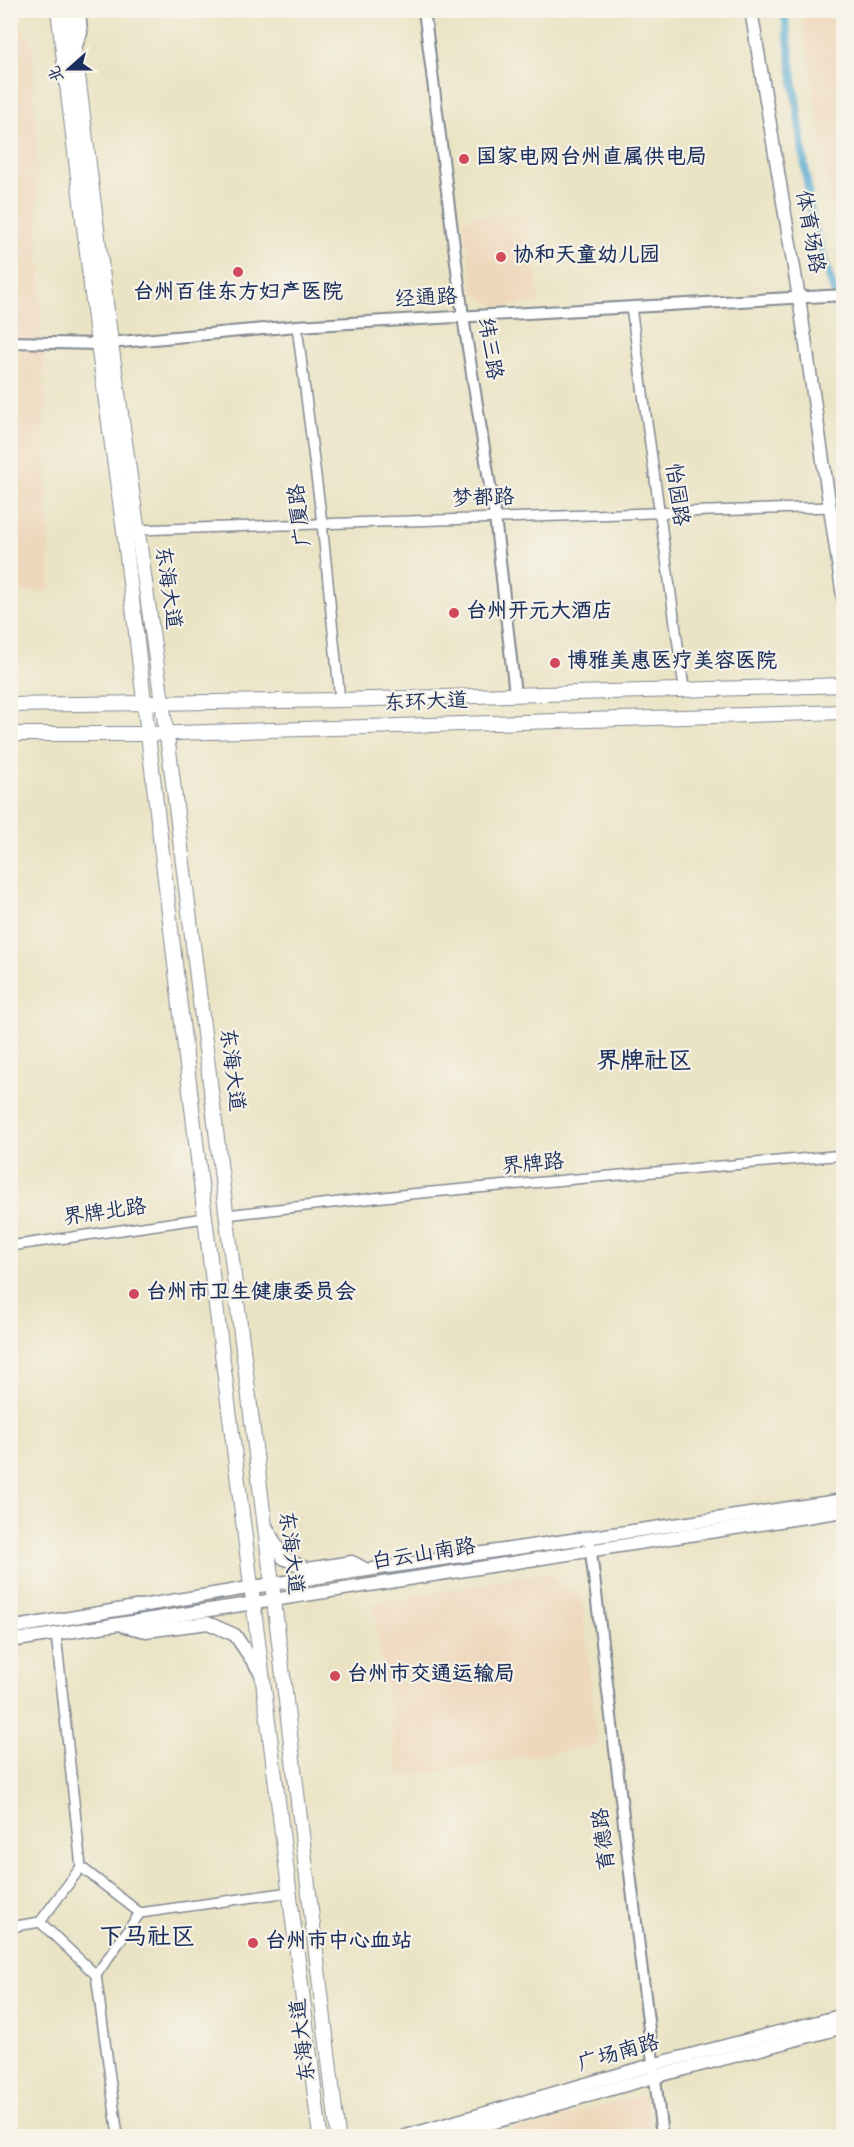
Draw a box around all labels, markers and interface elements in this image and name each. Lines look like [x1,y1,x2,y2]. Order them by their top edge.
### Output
north arrow [39,39,99,99]
text: 北 [44,62,71,85]
place label: 国家电网台州直属供电局 [476,144,707,174]
marker: 国家电网台州直属供电局 [457,152,471,166]
street label: 体育场路 [786,188,830,276]
place label: 协和天童幼儿园 [513,242,660,272]
marker: 协和天童幼儿园 [494,250,508,264]
marker: 台州百佳东方妇产医院 [231,265,245,279]
place label: 台州百佳东方妇产医院 [133,279,343,309]
street label: 经通路 [394,283,458,317]
street label: 纬三路 [468,316,508,382]
street label: 怡园路 [656,462,694,528]
street label: 广厦路 [283,482,321,548]
street label: 梦都路 [451,484,515,516]
street label: 东海大道 [145,544,187,632]
place label: 台州开元大酒店 [466,598,613,628]
marker: 台州开元大酒店 [447,606,461,620]
place label: 博雅美惠医疗美容医院 [567,648,777,678]
marker: 博雅美惠医疗美容医院 [548,656,562,670]
street label: 东环大道 [384,688,468,720]
street label: 东海大道 [210,1026,250,1114]
district label: 界牌社区 [596,1046,692,1080]
street label: 界牌路 [500,1148,566,1184]
street label: 界牌北路 [61,1193,149,1235]
place label: 台州市卫生健康委员会 [146,1279,356,1309]
marker: 台州市卫生健康委员会 [127,1287,141,1301]
street label: 东海大道 [269,1509,309,1597]
street label: 白云山南路 [370,1533,478,1579]
place label: 台州市交通运输局 [347,1661,515,1691]
marker: 台州市交通运输局 [328,1669,342,1683]
street label: 育德路 [587,1806,625,1872]
district label: 下马社区 [99,1922,195,1956]
place label: 台州市中心血站 [265,1928,412,1958]
marker: 台州市中心血站 [246,1936,260,1950]
street label: 东海大道 [285,1996,325,2084]
street label: 广场南路 [574,2029,664,2081]

